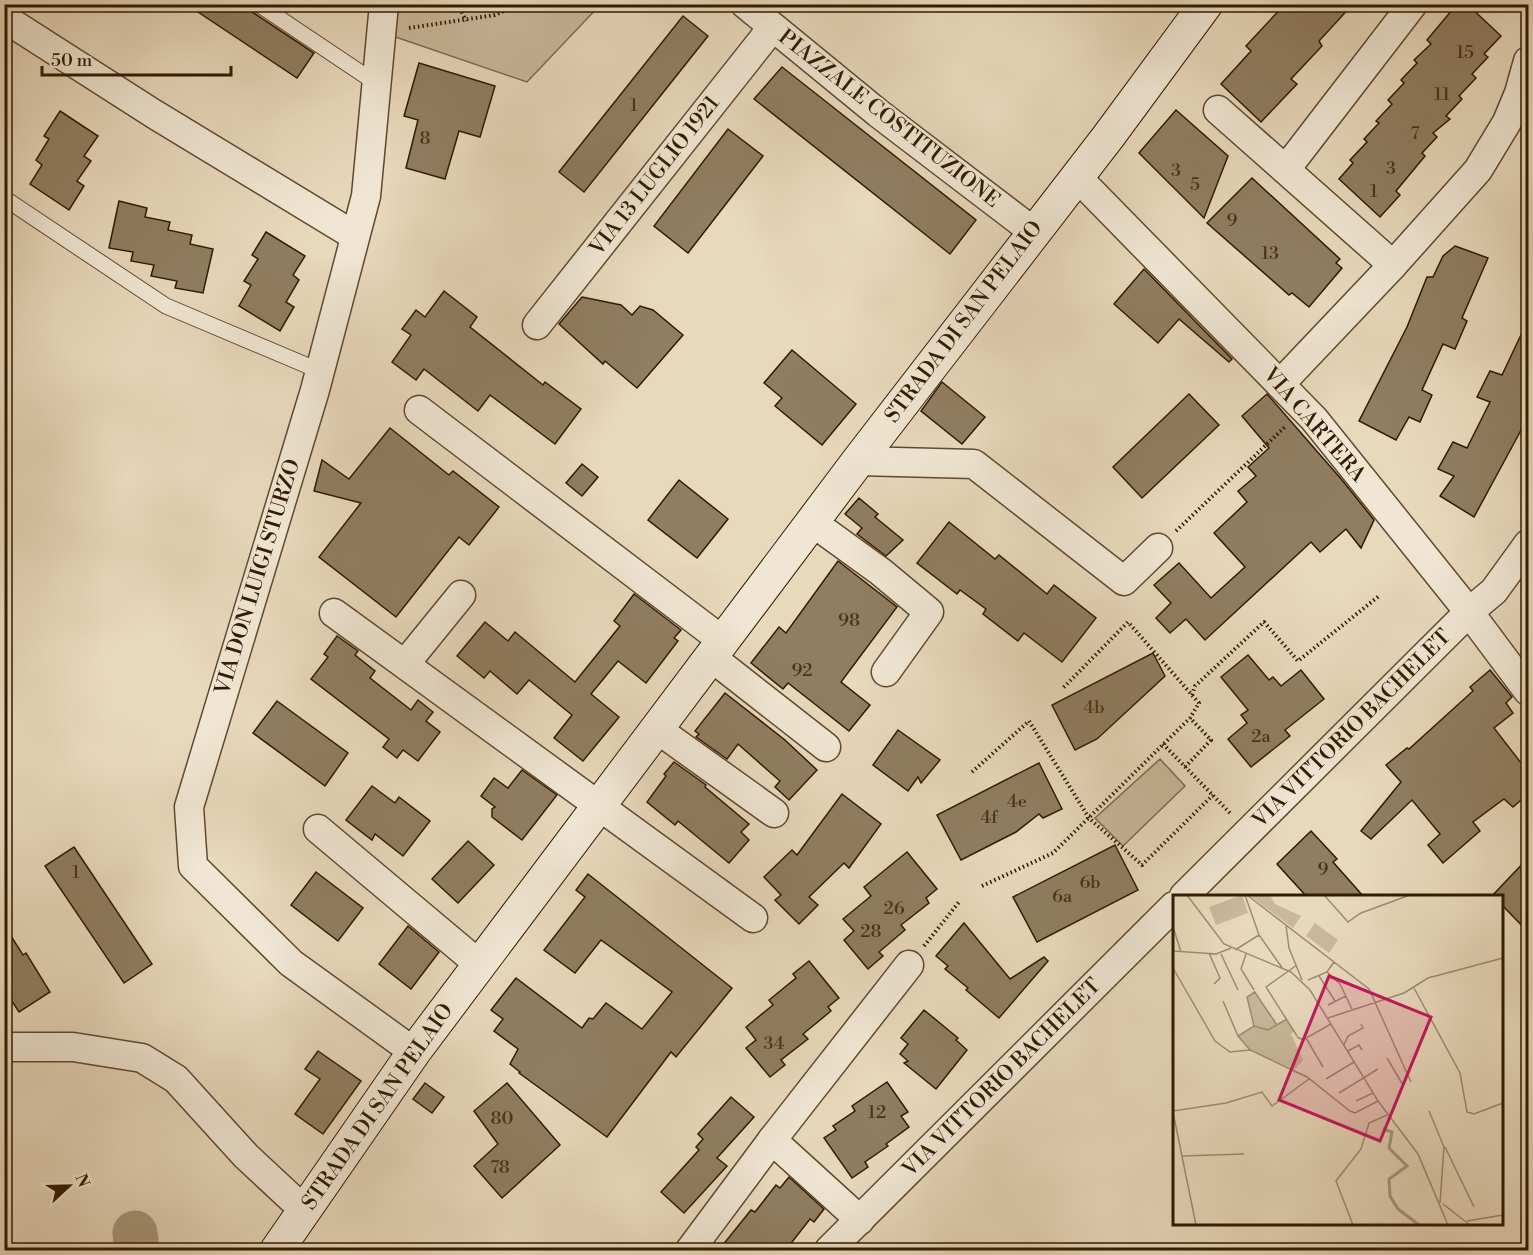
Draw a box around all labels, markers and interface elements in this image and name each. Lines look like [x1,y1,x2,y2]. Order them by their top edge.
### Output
street label: PIAZZALE COSTITUZIONE [773,24,1005,214]
scale bar [42,39,231,77]
house number: 15 [1456,41,1474,64]
text: 50 m [51,49,93,72]
house number: 11 [1434,83,1450,106]
street label: VIA 13 LUGLIO 1921 [584,91,726,262]
house number: 1 [630,94,638,117]
house number: 7 [1410,122,1420,145]
house number: 8 [419,127,431,150]
house number: 3 [1386,157,1396,180]
house number: 3 [1171,159,1181,182]
house number: 5 [1190,173,1200,196]
house number: 1 [1370,180,1378,203]
house number: 9 [1227,209,1238,232]
street label: STRADA DI SAN PELAIO [880,216,1048,428]
house number: 13 [1261,242,1279,265]
street label: VIA CARTERA [1256,362,1371,488]
street label: VIA DON LUIGI STURZO [209,456,306,699]
house number: 98 [838,609,860,632]
street label: VIA VITTORIO BACHELET [1247,624,1457,834]
house number: 92 [791,659,813,682]
house number: 4b [1084,696,1104,719]
house number: 2a [1251,725,1272,748]
house number: 4e [1007,790,1027,813]
house number: 4f [980,806,999,829]
house number: 9 [1318,858,1329,881]
house number: 1 [72,861,80,884]
house number: 6b [1079,871,1101,894]
house number: 6a [1052,885,1073,908]
inset map [1173,895,1503,1225]
house number: 26 [883,897,905,920]
house number: 28 [860,920,882,943]
street label: VIA VITTORIO BACHELET [897,973,1107,1183]
street label: STRADA DI SAN PELAIO [297,999,459,1215]
house number: 34 [764,1032,785,1055]
house number: 12 [868,1101,886,1124]
house number: 80 [491,1107,514,1130]
north arrow [39,1156,99,1216]
house number: 78 [490,1156,510,1179]
text: N [70,1171,94,1191]

